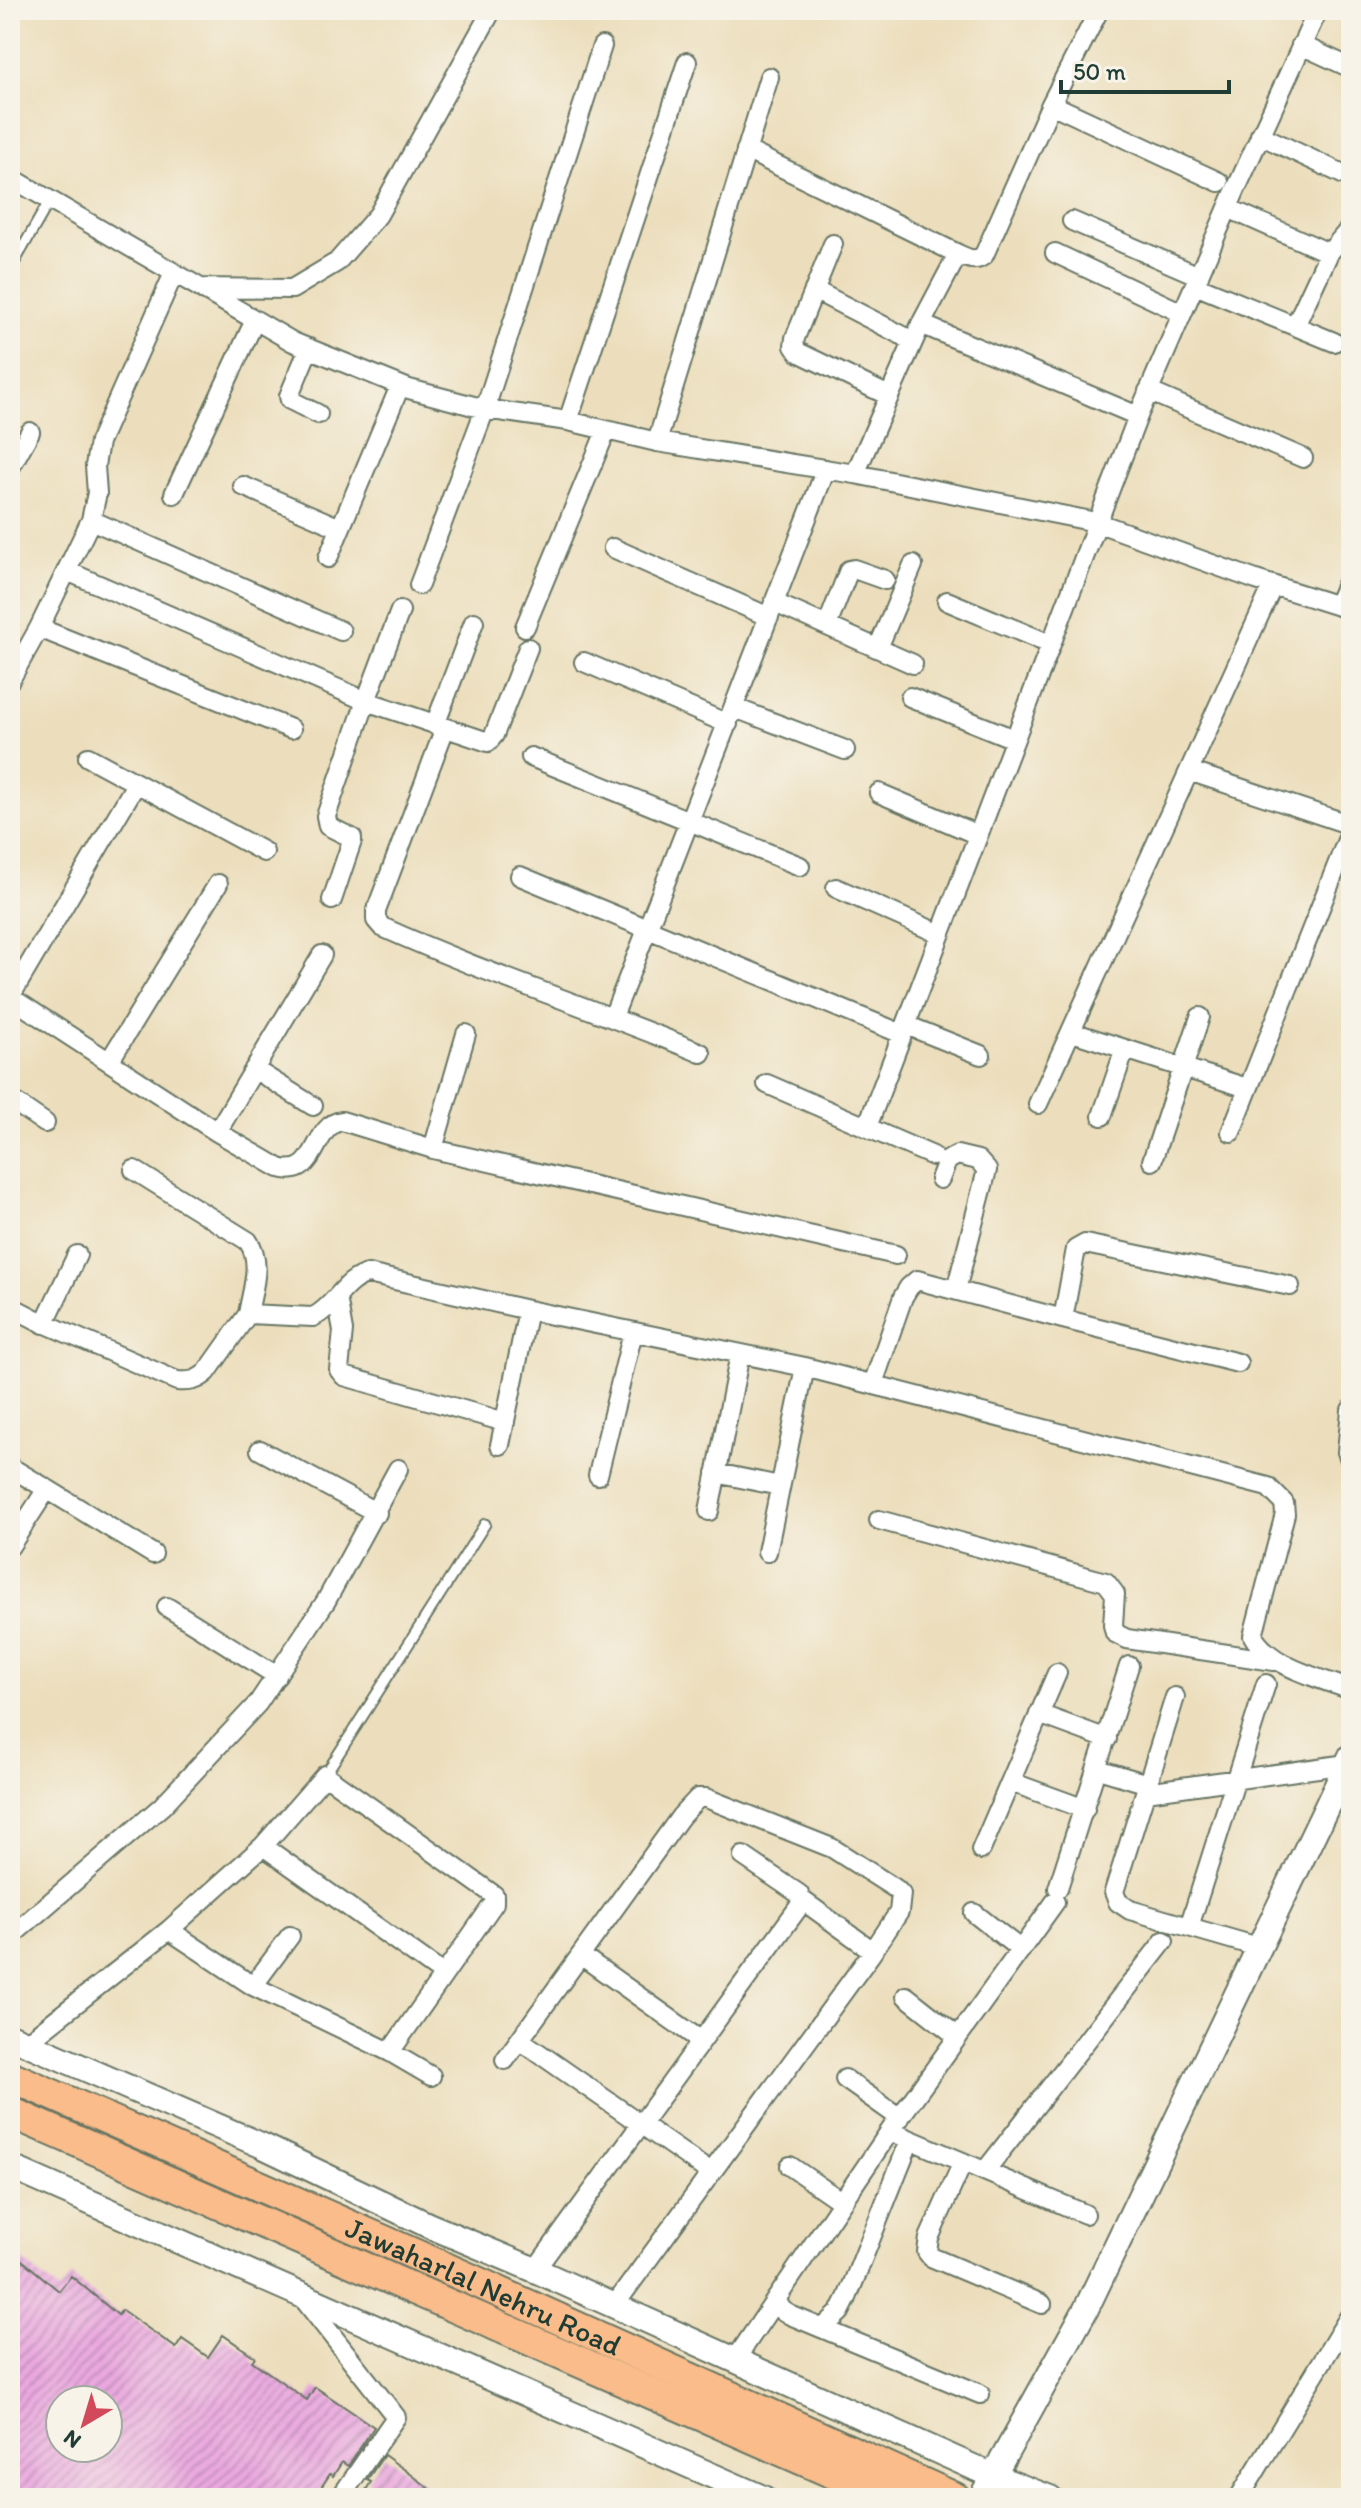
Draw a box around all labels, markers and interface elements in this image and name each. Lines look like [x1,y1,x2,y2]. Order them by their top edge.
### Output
scale bar [1061,44,1229,94]
text: 50 m [1073,57,1126,86]
street label: Jawaharlal Nehru Road [340,2208,627,2363]
north arrow [44,2384,124,2464]
text: N [58,2424,86,2455]

